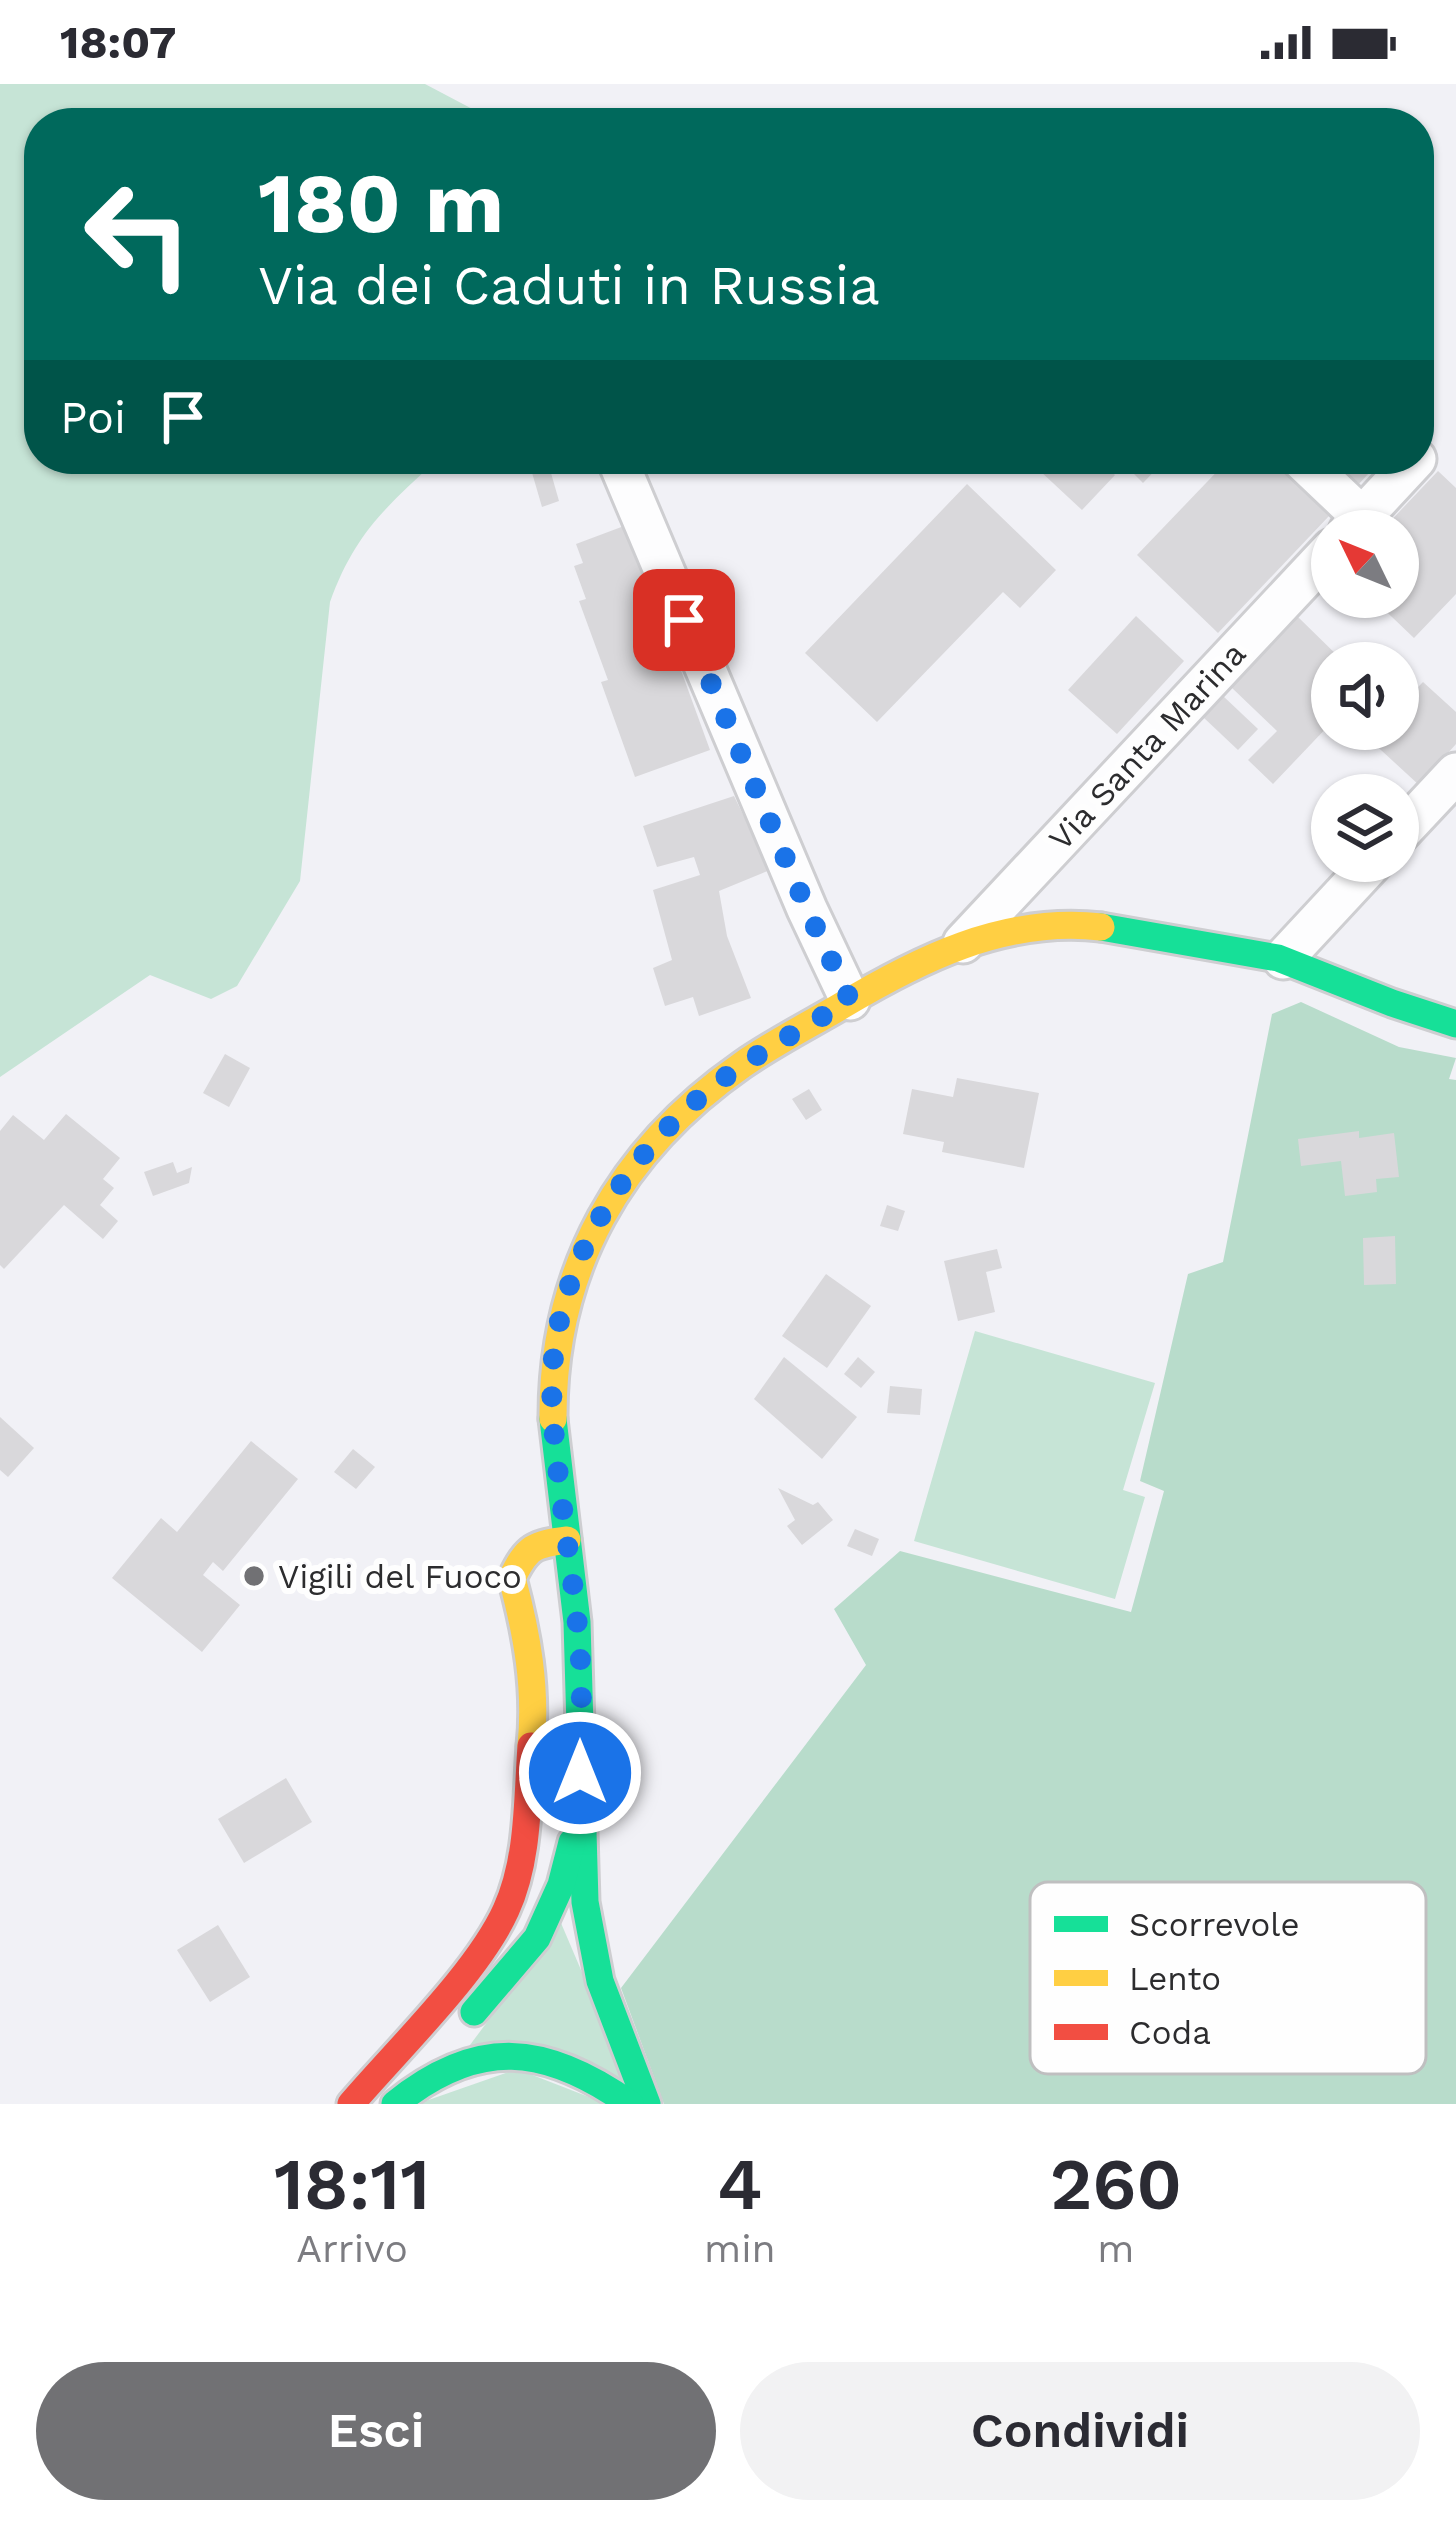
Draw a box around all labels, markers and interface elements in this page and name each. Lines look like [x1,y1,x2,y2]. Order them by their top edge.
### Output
text: 18:07 [60,16,176,69]
text: 180 m [258,154,504,252]
icon: left [60,156,216,312]
text: Via dei Caduti in Russia [258,254,880,317]
icon: arrive [150,384,216,450]
text: Poi [60,391,126,444]
north arrow [1311,510,1419,618]
map controls [1311,510,1419,882]
pin [633,569,735,671]
icon: arrive [651,587,717,653]
street label: Via Santa Marina [1041,634,1253,858]
button: sound [1311,642,1419,750]
button: layers [1311,774,1419,882]
place label: Vigili del Fuoco [278,1557,522,1596]
marker: Vigili del Fuoco [241,1563,267,1589]
position arrow [517,1710,643,1836]
legend [1030,1882,1426,2074]
text: Scorrevole [1129,1905,1300,1944]
text: Lento [1129,1959,1221,1998]
text: Coda [1129,2013,1211,2052]
text: 18:11 [274,2142,430,2226]
text: 4 [717,2142,763,2226]
text: 260 [1050,2142,1182,2226]
text: Arrivo [296,2226,408,2271]
text: min [704,2226,776,2271]
text: m [1097,2226,1134,2271]
button: Esci [36,2362,716,2500]
button: Condividi [740,2362,1420,2500]

